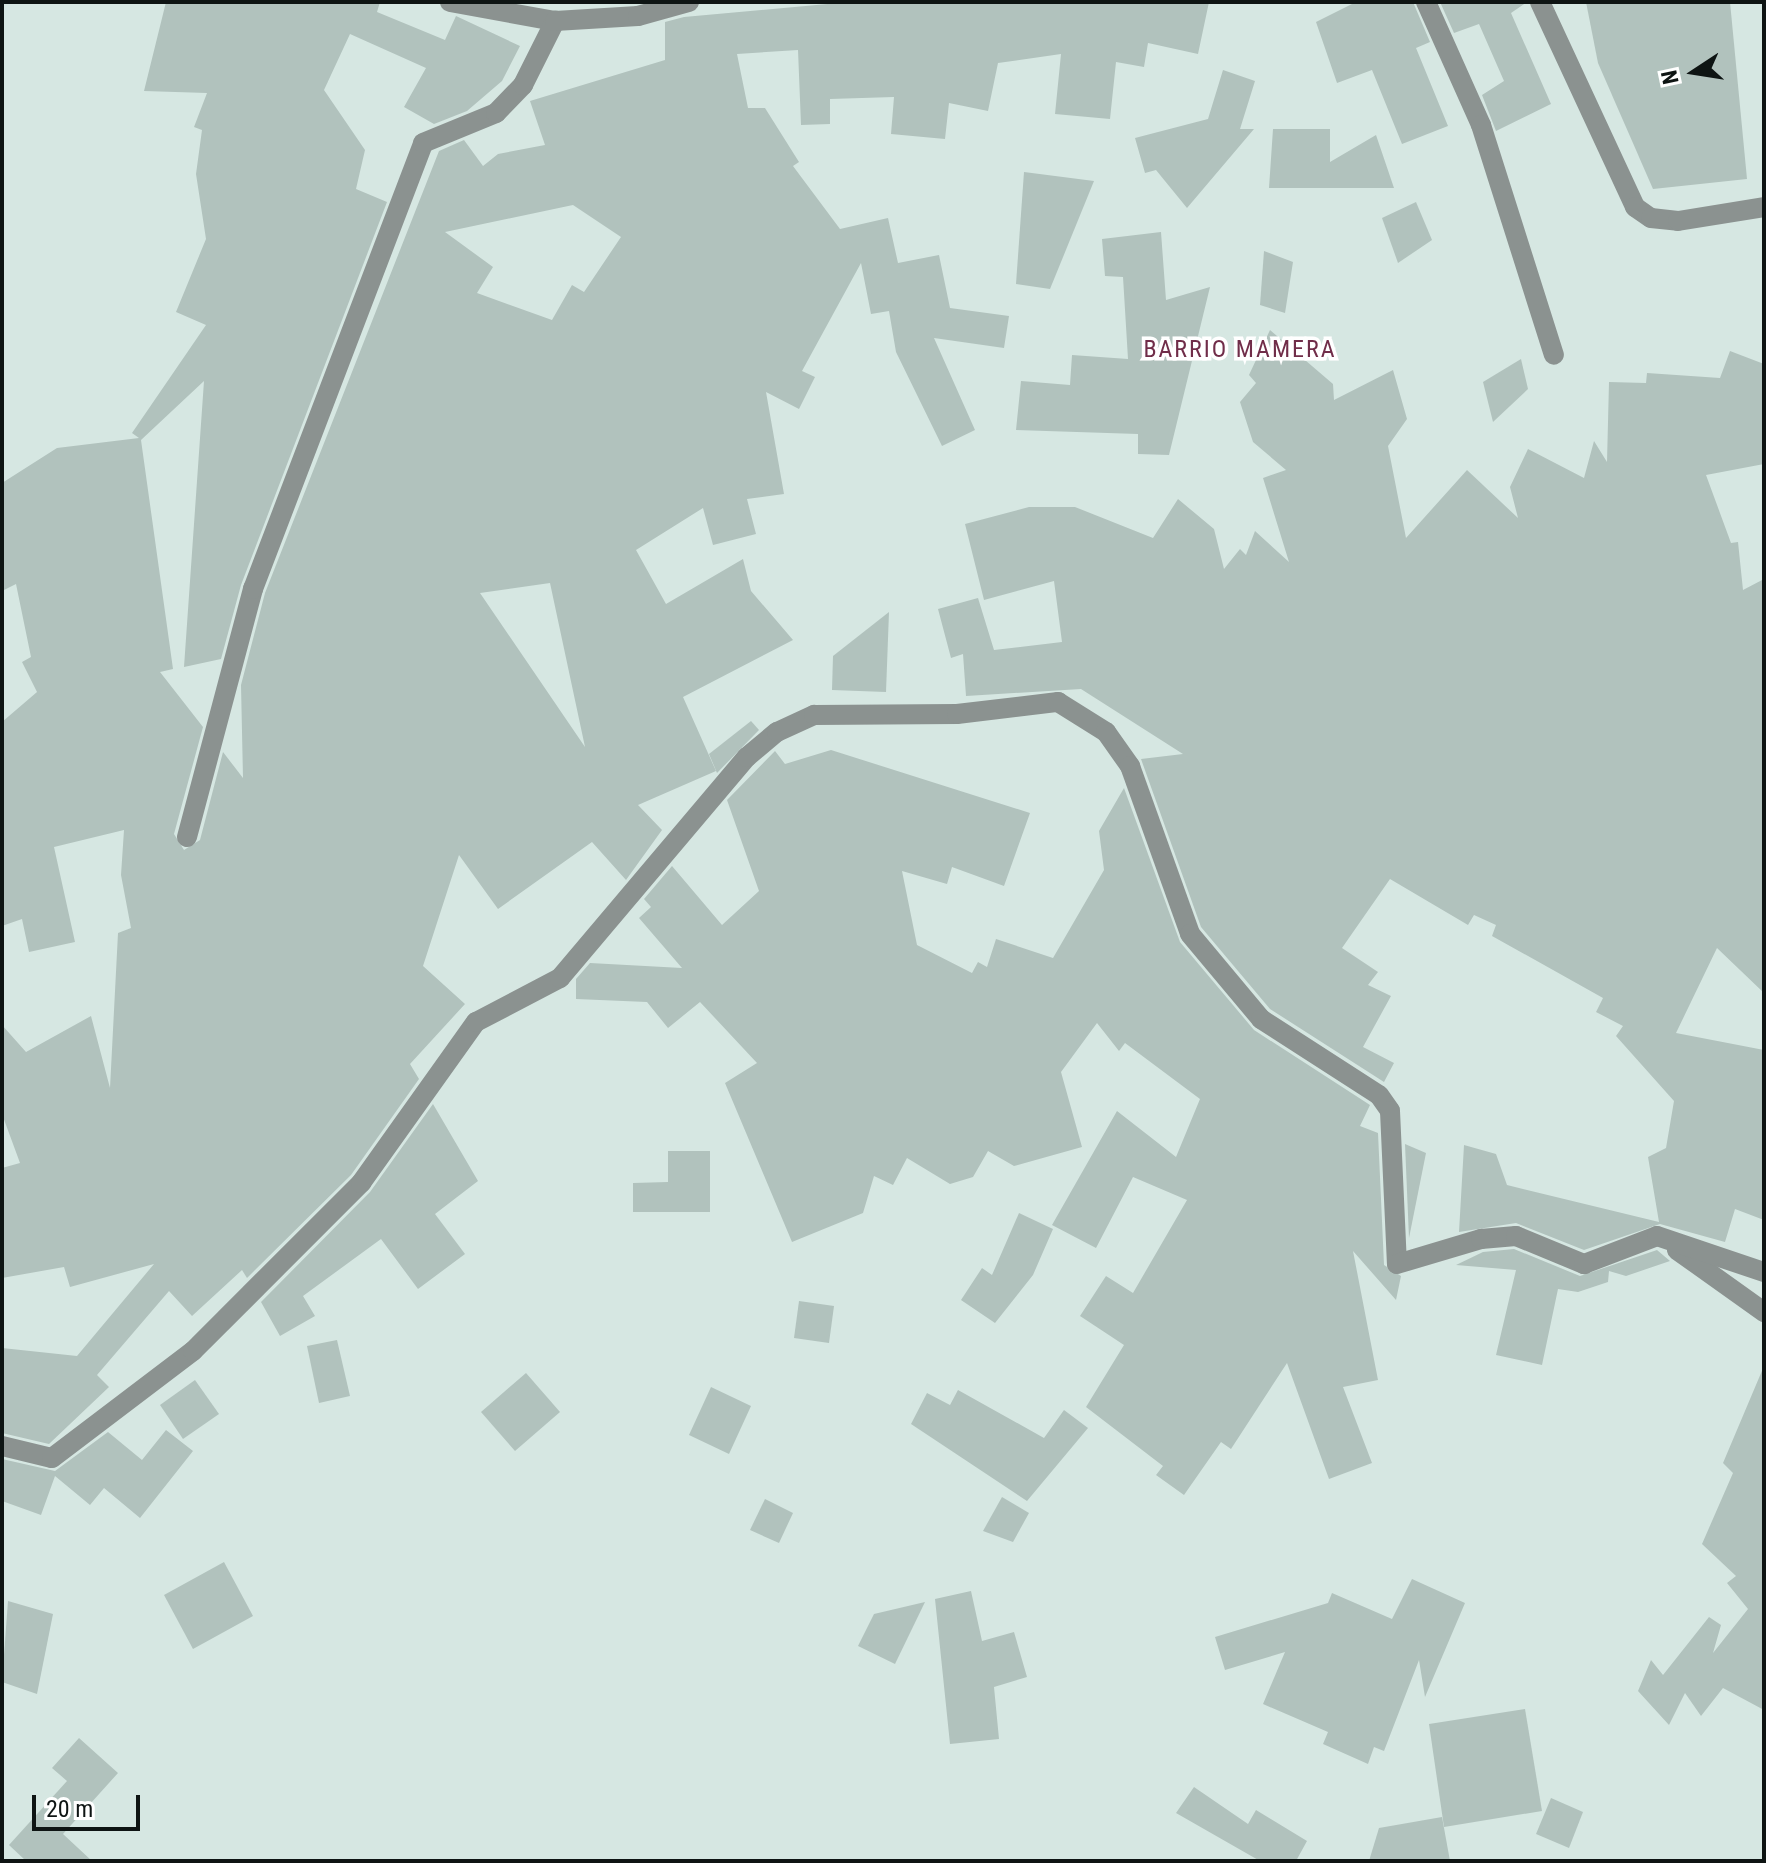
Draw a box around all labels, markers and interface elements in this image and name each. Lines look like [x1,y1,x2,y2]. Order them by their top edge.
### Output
north arrow [1654,32,1734,112]
text: N [1656,68,1684,86]
district label: BARRIO MAMERA [1143,336,1337,364]
scale bar [36,1779,144,1829]
text: 20 m [46,1795,93,1823]

